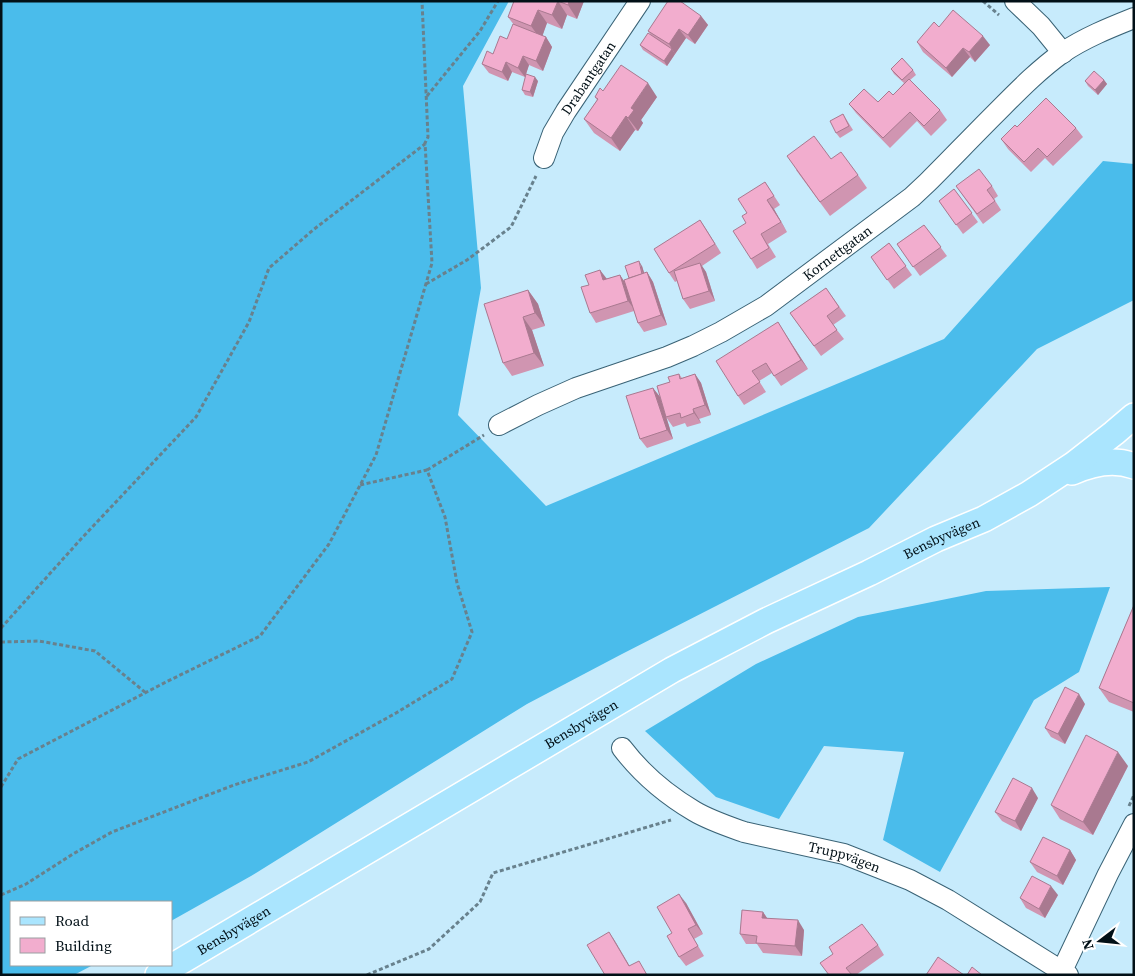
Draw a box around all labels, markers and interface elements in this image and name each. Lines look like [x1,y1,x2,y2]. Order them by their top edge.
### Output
street label: Drabantgatan [556,37,621,119]
street label: Kornettgatan [798,220,876,285]
street label: Bensbyvägen [900,512,983,564]
street label: Bensbyvägen [541,694,622,754]
street label: Truppvägen [806,836,884,878]
street label: Bensbyvägen [193,900,275,960]
legend [10,901,172,966]
text: Road [55,910,89,931]
north arrow [1075,916,1125,966]
text: Building [55,935,112,956]
text: N [1076,937,1099,952]

